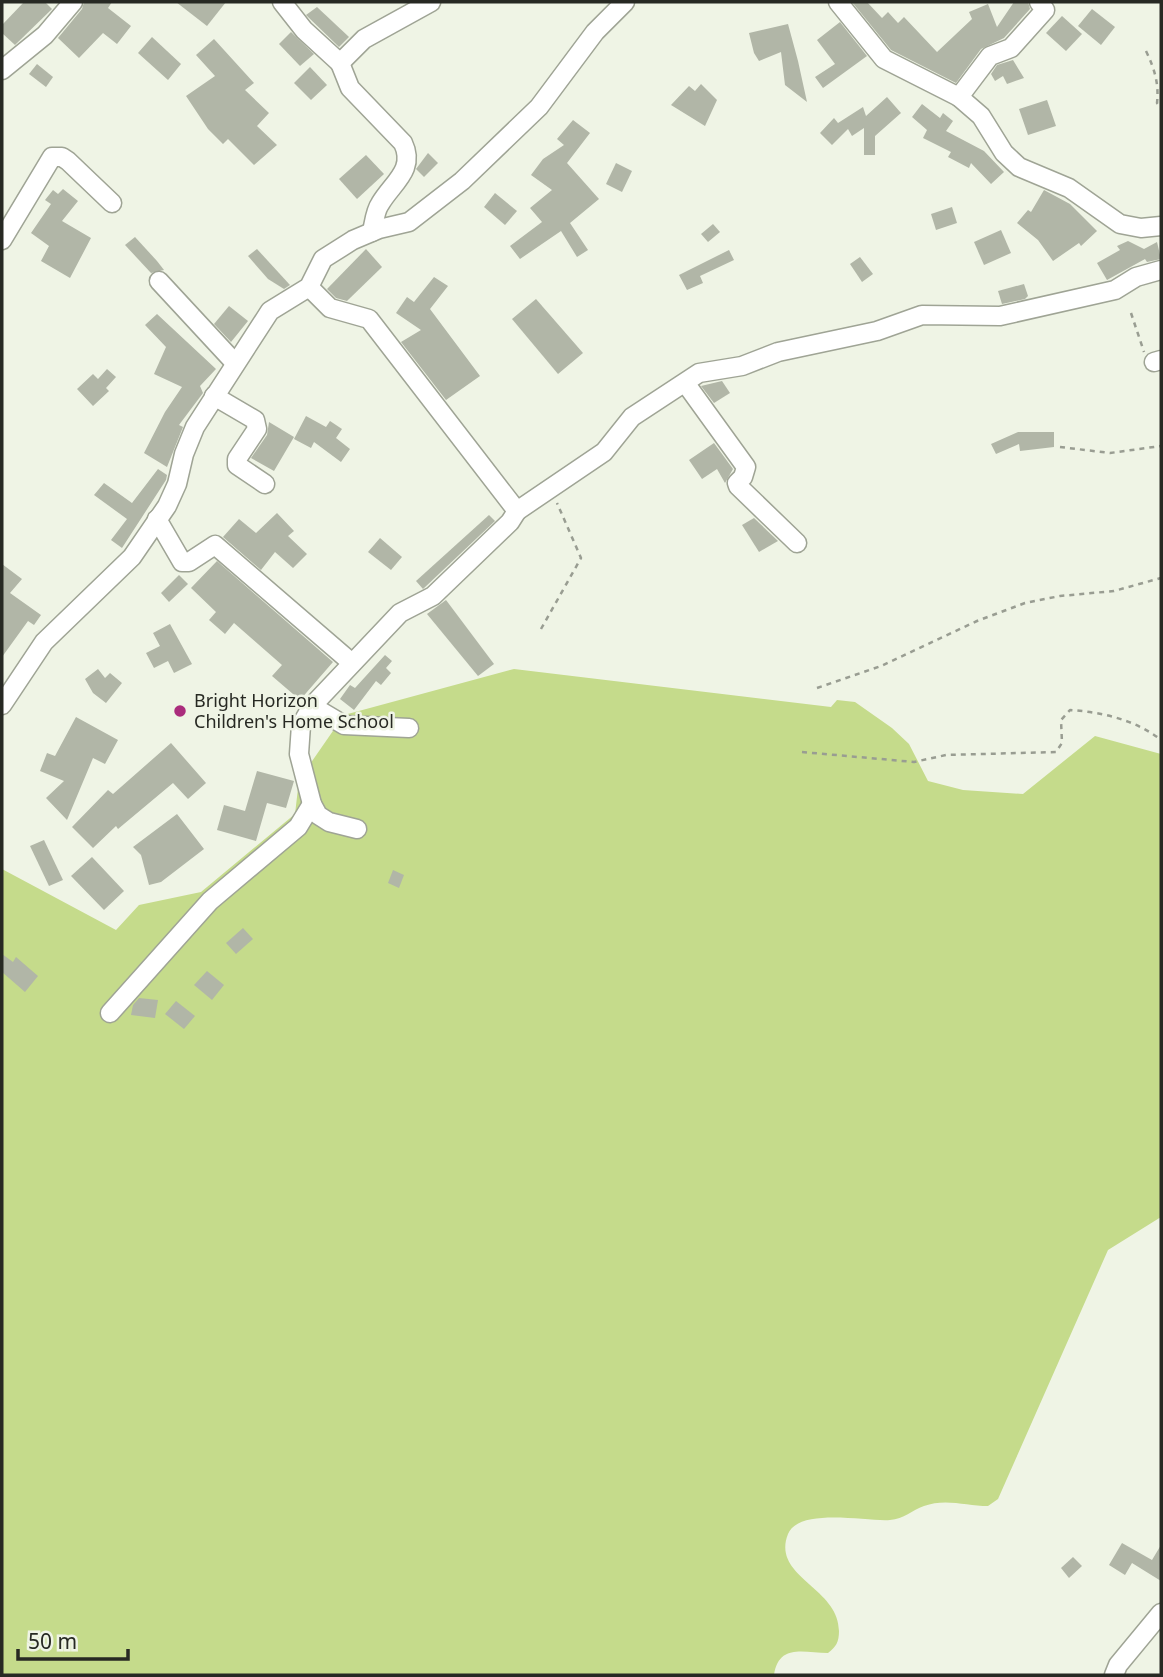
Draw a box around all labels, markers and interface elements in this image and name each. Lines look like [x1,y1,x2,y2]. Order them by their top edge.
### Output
place label: Bright Horizon Children's Home School [194,688,394,733]
marker: Bright Horizon Children's Home School [172,703,188,719]
scale bar [18,1618,128,1662]
text: 50 m [28,1627,77,1655]

